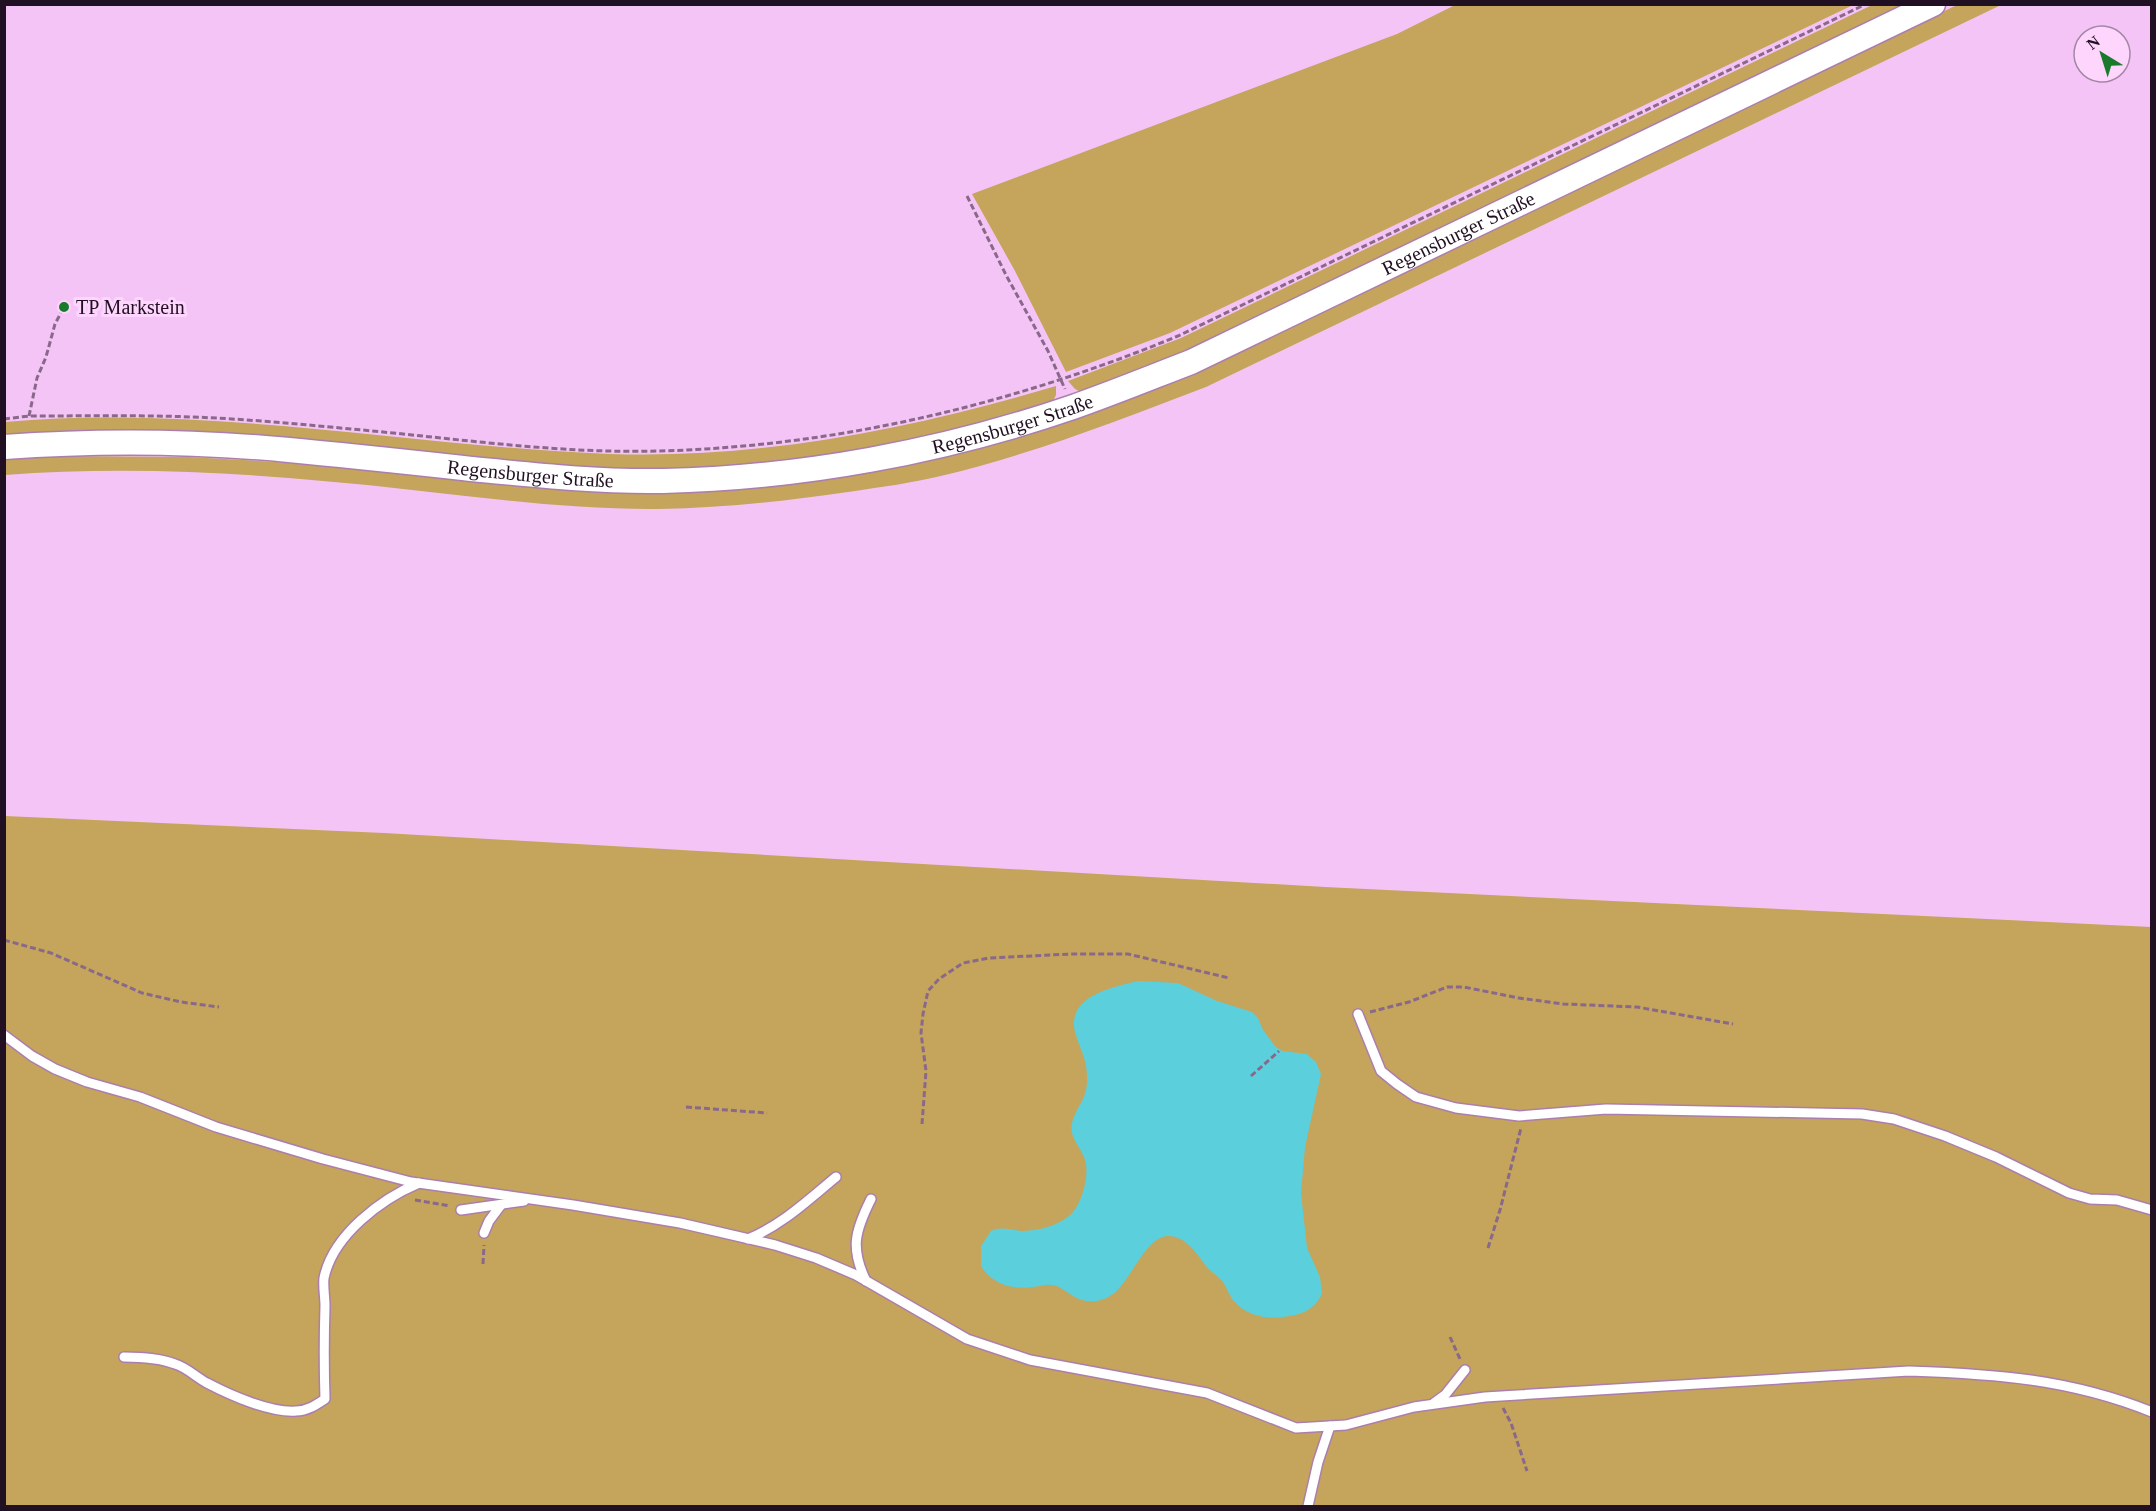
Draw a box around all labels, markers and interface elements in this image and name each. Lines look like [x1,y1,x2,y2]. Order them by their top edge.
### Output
north arrow [2072,24,2132,84]
text: N [2083,32,2103,53]
street label: Regensburger Straße [1378,187,1538,279]
place label: TP Markstein [76,296,185,318]
marker: TP Markstein [57,300,71,314]
street label: Regensburger Straße [930,390,1096,458]
street label: Regensburger Straße [446,455,614,491]

